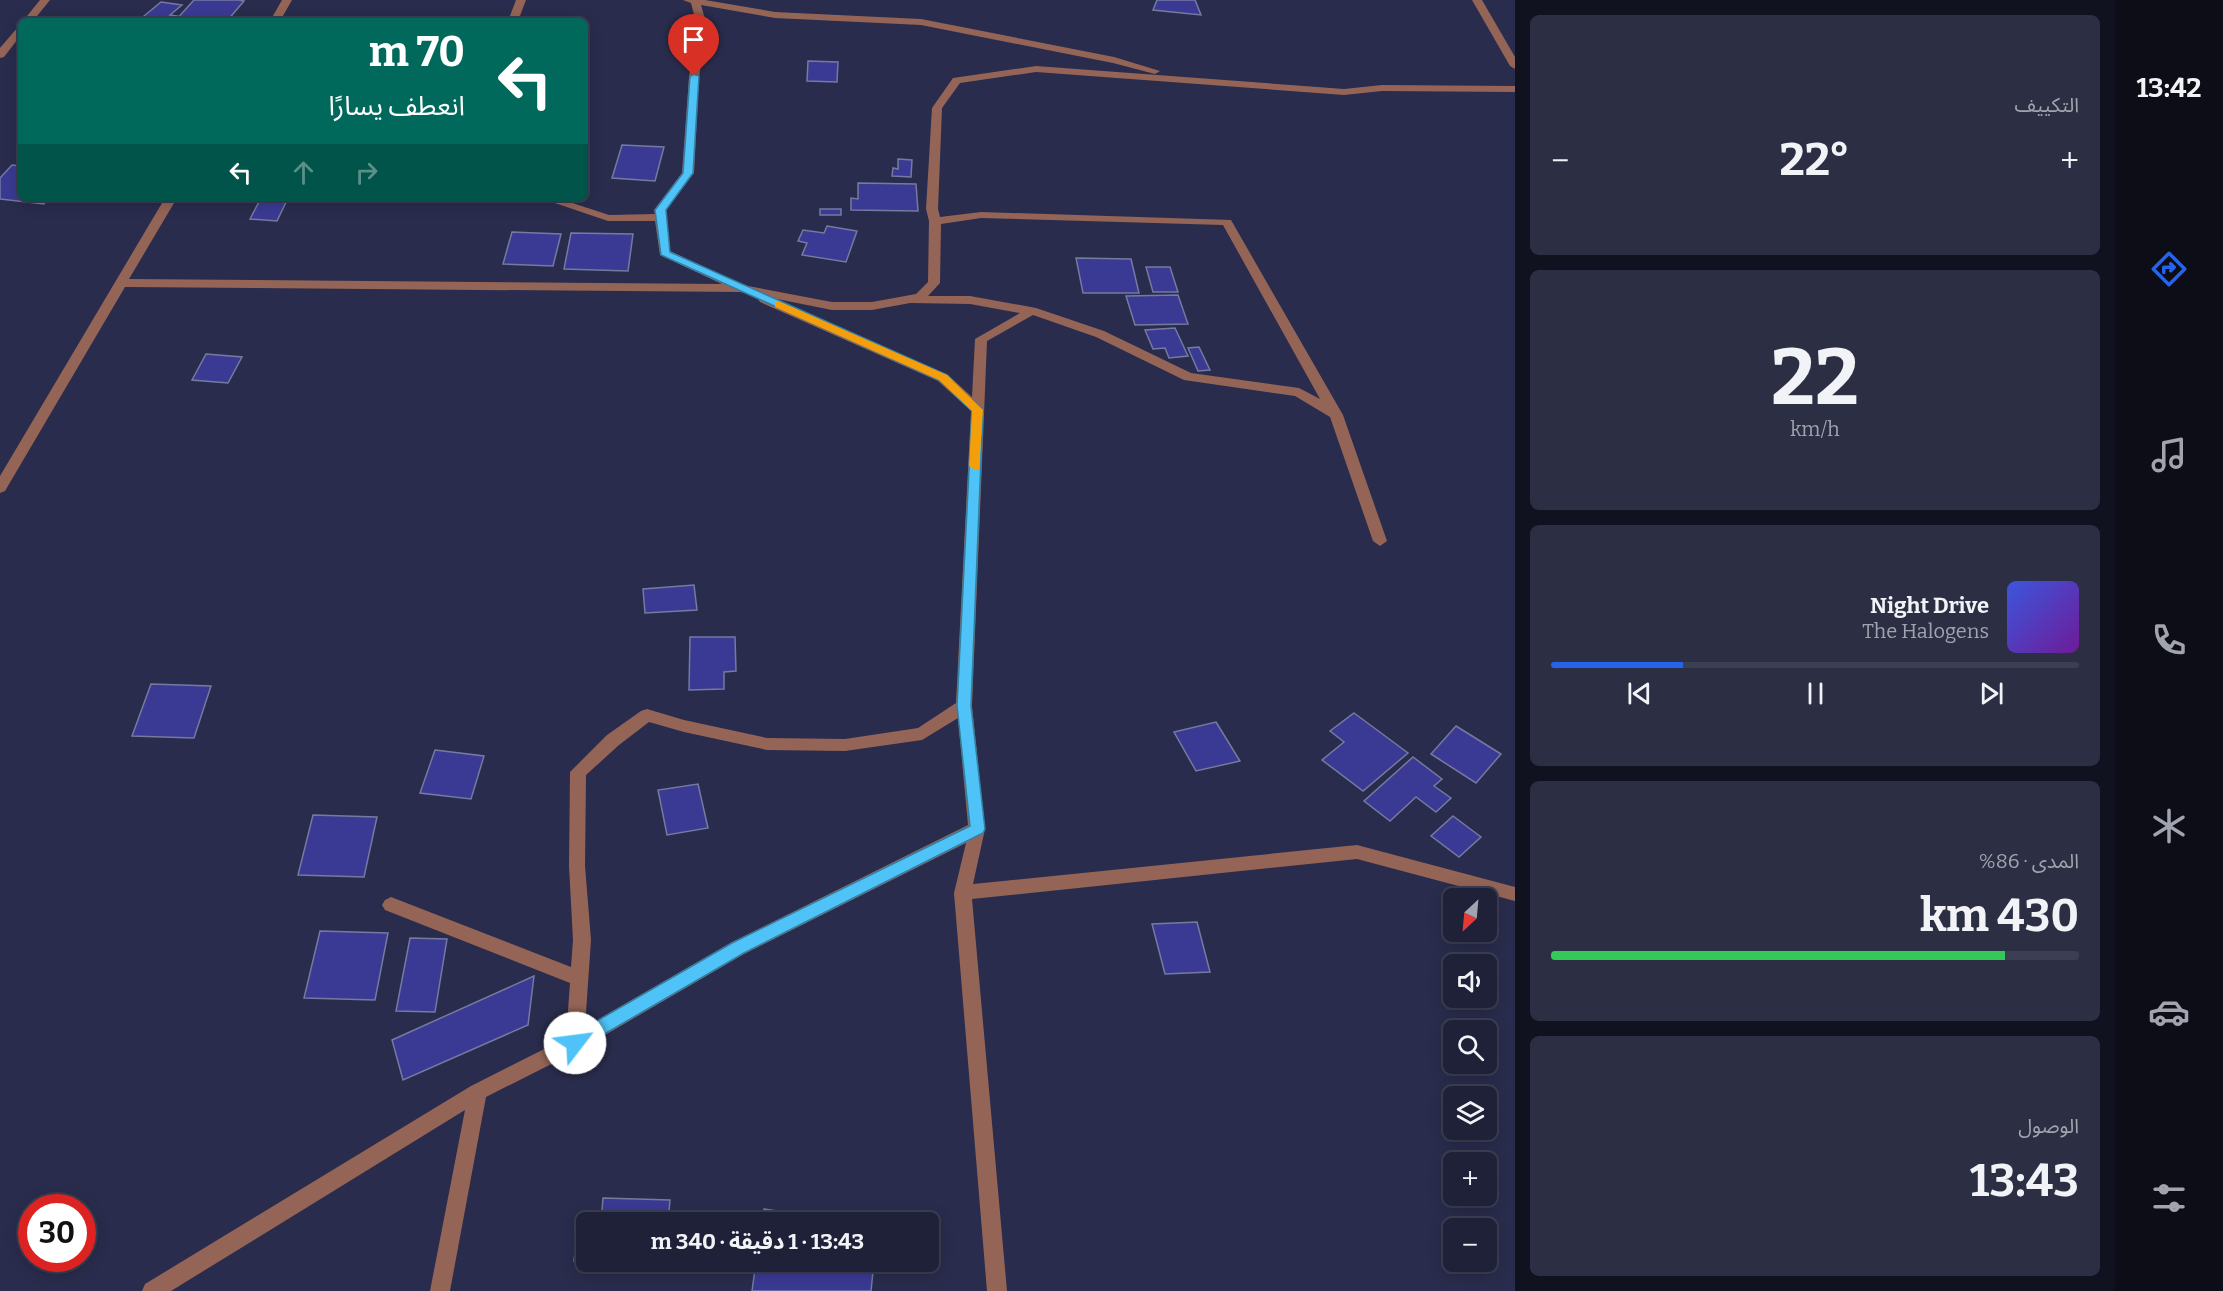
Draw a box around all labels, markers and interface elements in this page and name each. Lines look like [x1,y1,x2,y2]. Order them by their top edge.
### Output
pin [668,14,719,76]
icon: arrive [677,23,710,56]
text: 70 m [369,27,465,77]
icon: left [486,42,564,120]
text: 13:42 [2136,72,2202,104]
text: انعطف يسارًا [328,90,465,122]
text: التكييف [2015,93,2079,117]
text: 22° [1779,133,1850,187]
text: − [1551,141,1569,181]
text: + [2060,141,2079,181]
icon: left [224,156,257,189]
icon: ahead [287,156,320,189]
icon: right [350,156,383,189]
icon: directions [2148,248,2190,290]
text: 22 [1771,331,1859,425]
text: km/h [1790,417,1840,441]
icon: music [2148,434,2190,476]
text: Night Drive [1870,592,1989,619]
text: The Halogens [1862,619,1989,643]
icon: phone [2148,619,2190,661]
icon: previous [1623,677,1656,710]
icon: pause [1799,677,1832,710]
icon: next [1975,677,2008,710]
icon: climate [2148,805,2190,847]
text: المدى · 86% [1979,849,2079,873]
north arrow [1443,888,1497,942]
map controls [1443,888,1497,1272]
text: 430 km [1920,889,2079,943]
button: sound [1443,954,1497,1008]
icon: car [2148,991,2190,1033]
position arrow [543,1011,607,1075]
button: search [1443,1020,1497,1074]
button: layers [1443,1086,1497,1140]
text: الوصول [2018,1114,2079,1138]
button: + [1443,1152,1497,1206]
text: 13:43 [1970,1154,2079,1208]
icon: filters [2148,1177,2190,1219]
speed limit sign: 30 [18,1194,96,1272]
button: − [1443,1218,1497,1272]
text: 13:43 · 1 دقيقة · 340 m [651,1228,864,1255]

